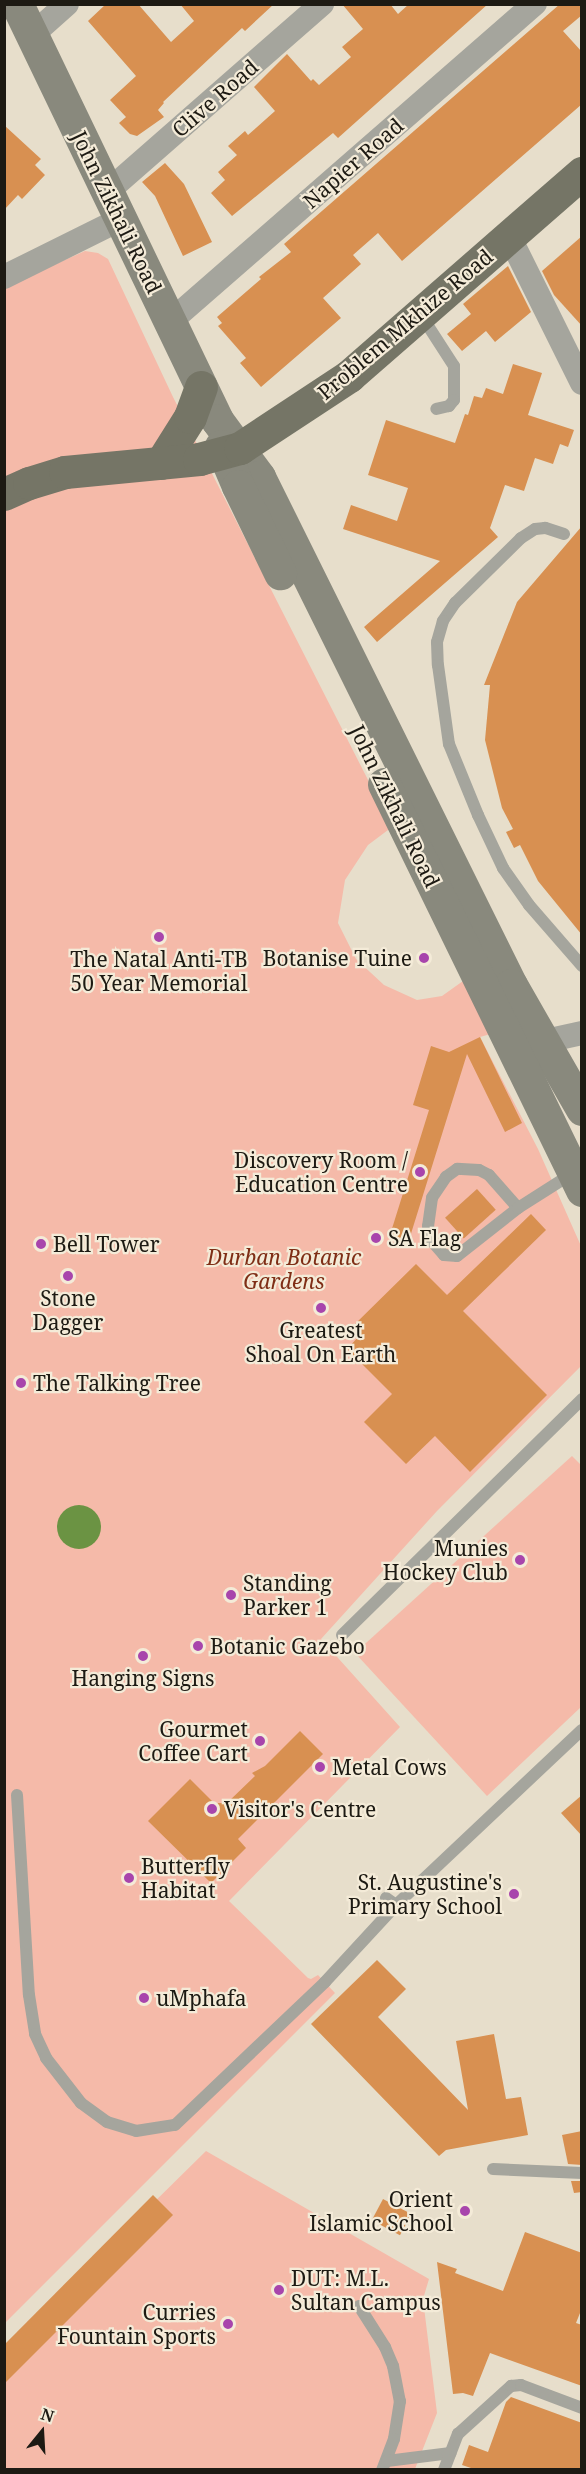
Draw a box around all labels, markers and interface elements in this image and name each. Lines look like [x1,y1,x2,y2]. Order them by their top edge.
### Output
street label: Clive Road [167,54,263,142]
street label: Napier Road [298,113,408,213]
street label: John Zikhali Road [67,127,167,297]
street label: Problem Mkhize Road [312,243,498,405]
street label: John Zikhali Road [345,721,445,891]
marker: The Natal Anti-TB 50 Year Memorial [152,930,166,944]
place label: Botanise Tuine [263,945,412,971]
place label: The Natal Anti-TB 50 Year Memorial [70,946,248,996]
marker: Botanise Tuine [417,951,431,965]
place label: Discovery Room / Education Centre [234,1147,408,1197]
marker: Discovery Room / Education Centre [413,1165,427,1179]
place label: SA Flag [388,1225,461,1251]
place label: Bell Tower [53,1231,160,1257]
marker: SA Flag [369,1231,383,1245]
marker: Bell Tower [34,1237,48,1251]
park label: Durban Botanic Gardens [207,1244,361,1294]
marker: Stone Dagger [61,1269,75,1283]
place label: Stone Dagger [33,1285,103,1335]
marker: Greatest Shoal On Earth [314,1301,328,1315]
place label: Greatest Shoal On Earth [246,1317,396,1367]
place label: The Talking Tree [33,1370,201,1396]
marker: The Talking Tree [14,1376,28,1390]
place label: Munies Hockey Club [383,1535,508,1585]
marker: Munies Hockey Club [513,1553,527,1567]
place label: Standing Parker 1 [243,1570,332,1620]
marker: Standing Parker 1 [224,1588,238,1602]
place label: Botanic Gazebo [210,1633,365,1659]
marker: Botanic Gazebo [191,1639,205,1653]
marker: Hanging Signs [136,1649,150,1663]
place label: Hanging Signs [72,1665,214,1691]
place label: Gourmet Coffee Cart [138,1716,248,1766]
marker: Gourmet Coffee Cart [253,1734,267,1748]
place label: Metal Cows [332,1754,447,1780]
marker: Metal Cows [313,1760,327,1774]
place label: Visitor's Centre [224,1796,376,1822]
marker: Visitor's Centre [205,1802,219,1816]
place label: Butterfly Habitat [141,1853,230,1903]
place label: St. Augustine's Primary School [348,1869,502,1919]
marker: Butterfly Habitat [122,1871,136,1885]
marker: St. Augustine's Primary School [507,1887,521,1901]
place label: uMphafa [156,1985,247,2011]
marker: uMphafa [137,1991,151,2005]
place label: Orient Islamic School [309,2186,453,2236]
marker: Orient Islamic School [458,2204,472,2218]
place label: DUT: M.L. Sultan Campus [291,2265,441,2315]
marker: DUT: M.L. Sultan Campus [272,2283,286,2297]
place label: Curries Fountain Sports [57,2299,216,2349]
marker: Curries Fountain Sports [221,2317,235,2331]
north arrow [12,2402,72,2462]
text: N [38,2402,57,2427]

